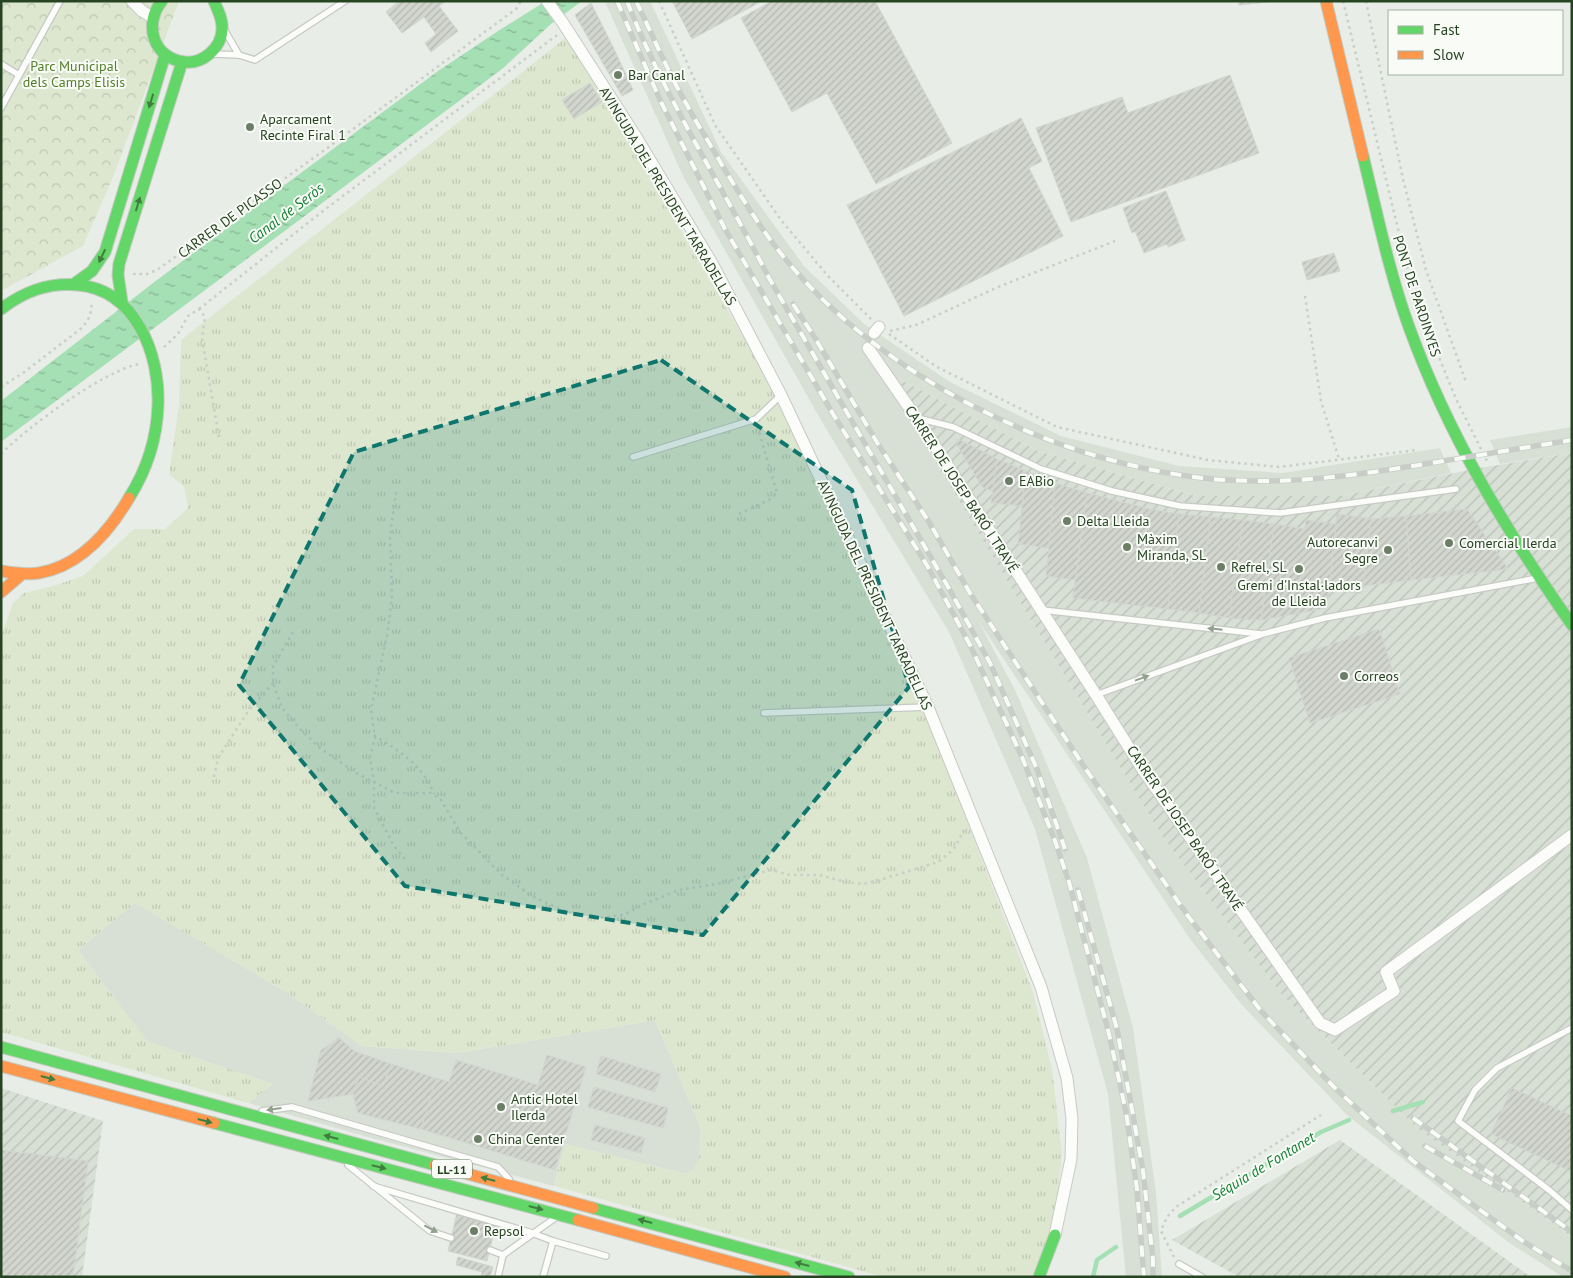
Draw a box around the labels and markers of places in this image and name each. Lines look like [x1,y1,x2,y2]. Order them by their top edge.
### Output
place label: Bar Canal [628,66,685,84]
marker: Bar Canal [612,69,624,81]
place label: Aparcament Recinte Firal 1 [260,110,346,144]
marker: Aparcament Recinte Firal 1 [244,121,256,133]
place label: EABio [1019,472,1054,490]
marker: EABio [1003,475,1015,487]
place label: Delta Lleida [1077,512,1150,530]
marker: Delta Lleida [1061,515,1073,527]
place label: Màxim Miranda, SL [1137,530,1206,564]
place label: Autorecanvi Segre [1307,533,1378,567]
place label: Comercial Ilerda [1459,534,1557,552]
marker: Comercial Ilerda [1443,537,1455,549]
marker: Màxim Miranda, SL [1121,541,1133,553]
marker: Autorecanvi Segre [1382,544,1394,556]
place label: Refrel, SL [1231,558,1287,576]
marker: Refrel, SL [1215,561,1227,573]
marker: Gremi d'Instal·ladors de Lleida [1293,563,1305,575]
place label: Gremi d'Instal·ladors de Lleida [1237,576,1361,610]
place label: Correos [1354,667,1399,685]
marker: Correos [1338,670,1350,682]
place label: Antic Hotel Ilerda [511,1090,578,1124]
marker: Antic Hotel Ilerda [495,1101,507,1113]
place label: China Center [488,1130,565,1148]
marker: China Center [472,1133,484,1145]
place label: Repsol [484,1222,524,1240]
marker: Repsol [468,1225,480,1237]

